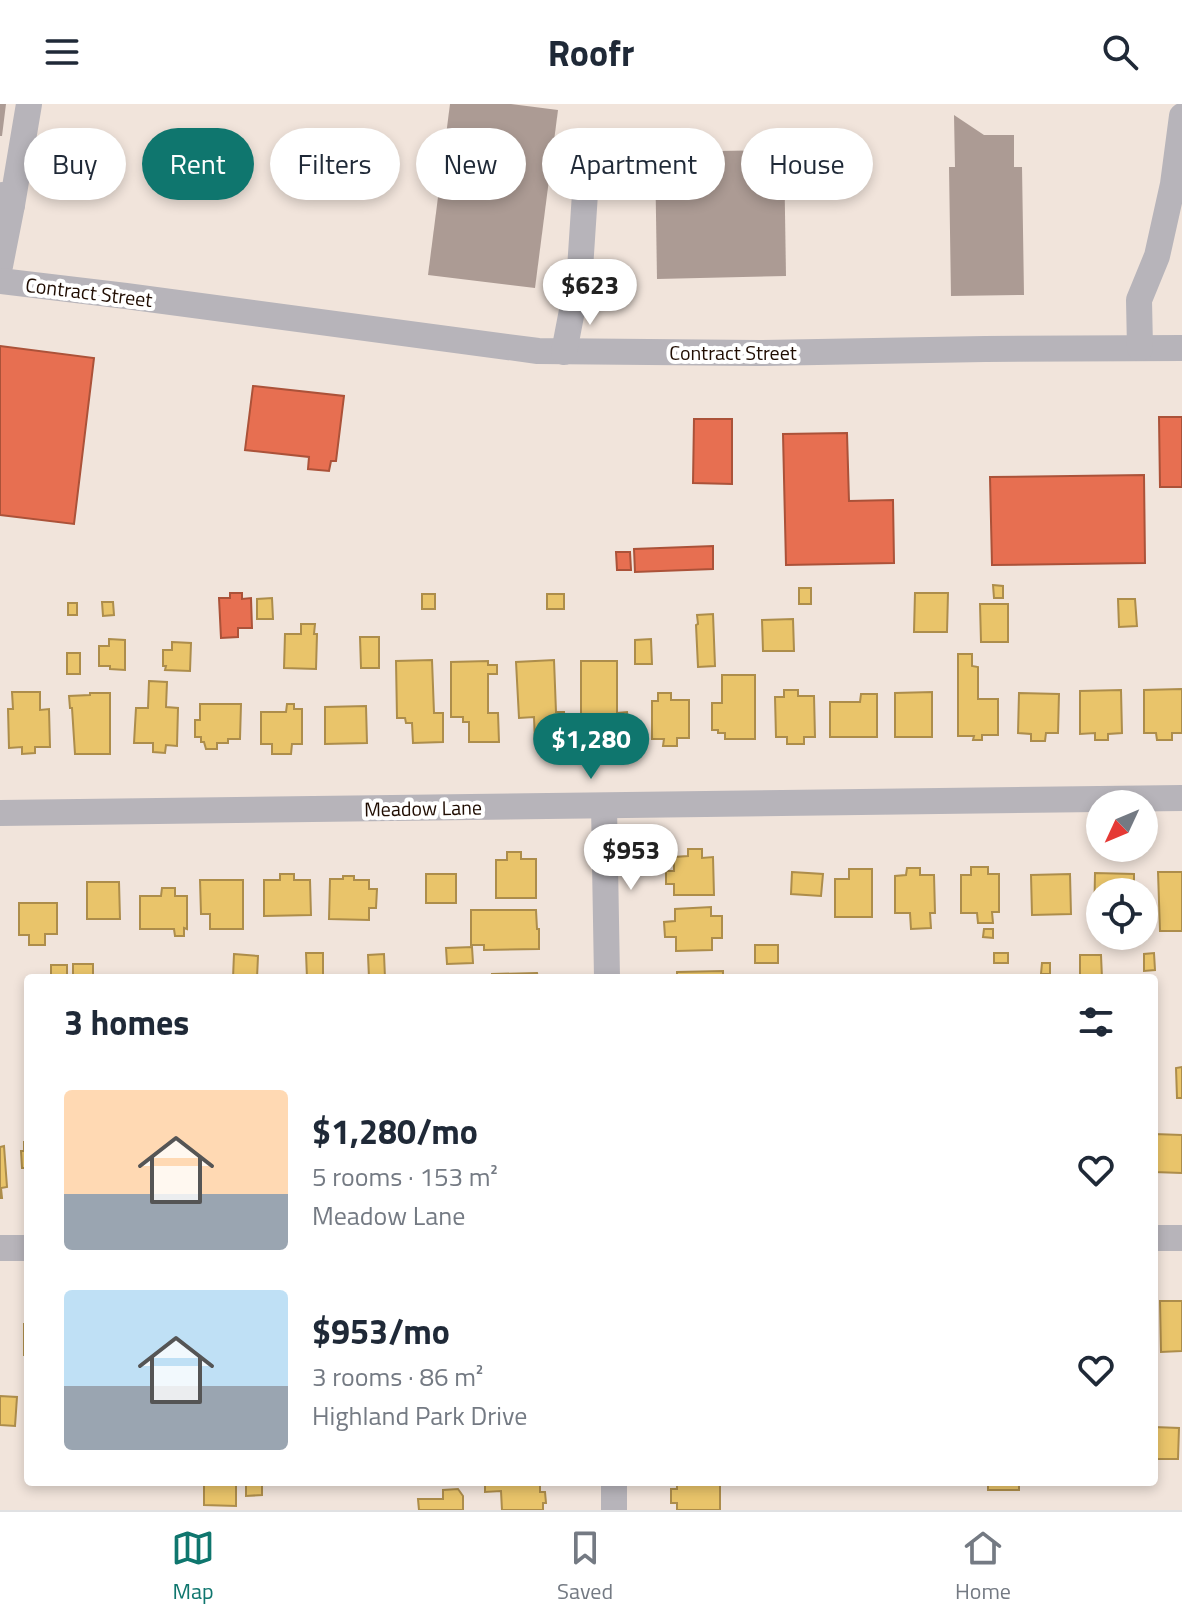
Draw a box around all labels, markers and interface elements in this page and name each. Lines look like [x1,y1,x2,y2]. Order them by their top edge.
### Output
text: Roofr [548,25,634,80]
icon: menu [40,30,84,74]
icon: search [1098,30,1142,74]
chip: Buy [24,128,126,200]
chip: Rent [142,128,254,200]
chip: Filters [270,128,400,200]
chip: New [416,128,526,200]
chip: Apartment [542,128,725,200]
chip: House [741,128,873,200]
pin: $623 [543,259,637,327]
text: $623 [561,265,619,304]
street label: Contract Street [24,269,154,315]
street label: Contract Street [669,337,797,368]
pin: $1,280 [526,713,656,781]
text: $1,280 [551,719,631,758]
north arrow [1086,790,1158,862]
map controls [1086,790,1158,950]
street label: Meadow Lane [364,791,482,825]
pin: $953 [584,824,678,892]
text: $953 [602,830,660,869]
button: locate [1086,878,1158,950]
text: 3 homes [64,996,189,1048]
icon: filters [1074,1000,1118,1044]
text: $1,280/mo [312,1105,478,1157]
icon: home [128,1122,224,1218]
icon: heart [1074,1148,1118,1192]
text: 5 rooms · 153 m² [312,1157,498,1196]
text: Meadow Lane [312,1196,465,1235]
text: $953/mo [312,1305,450,1357]
icon: home [128,1322,224,1418]
icon: heart [1074,1348,1118,1392]
text: 3 rooms · 86 m² [312,1357,483,1396]
text: Highland Park Drive [312,1396,527,1435]
tab: Map [171,1526,215,1608]
tab: Saved [557,1526,613,1608]
tab: Home [955,1526,1011,1608]

